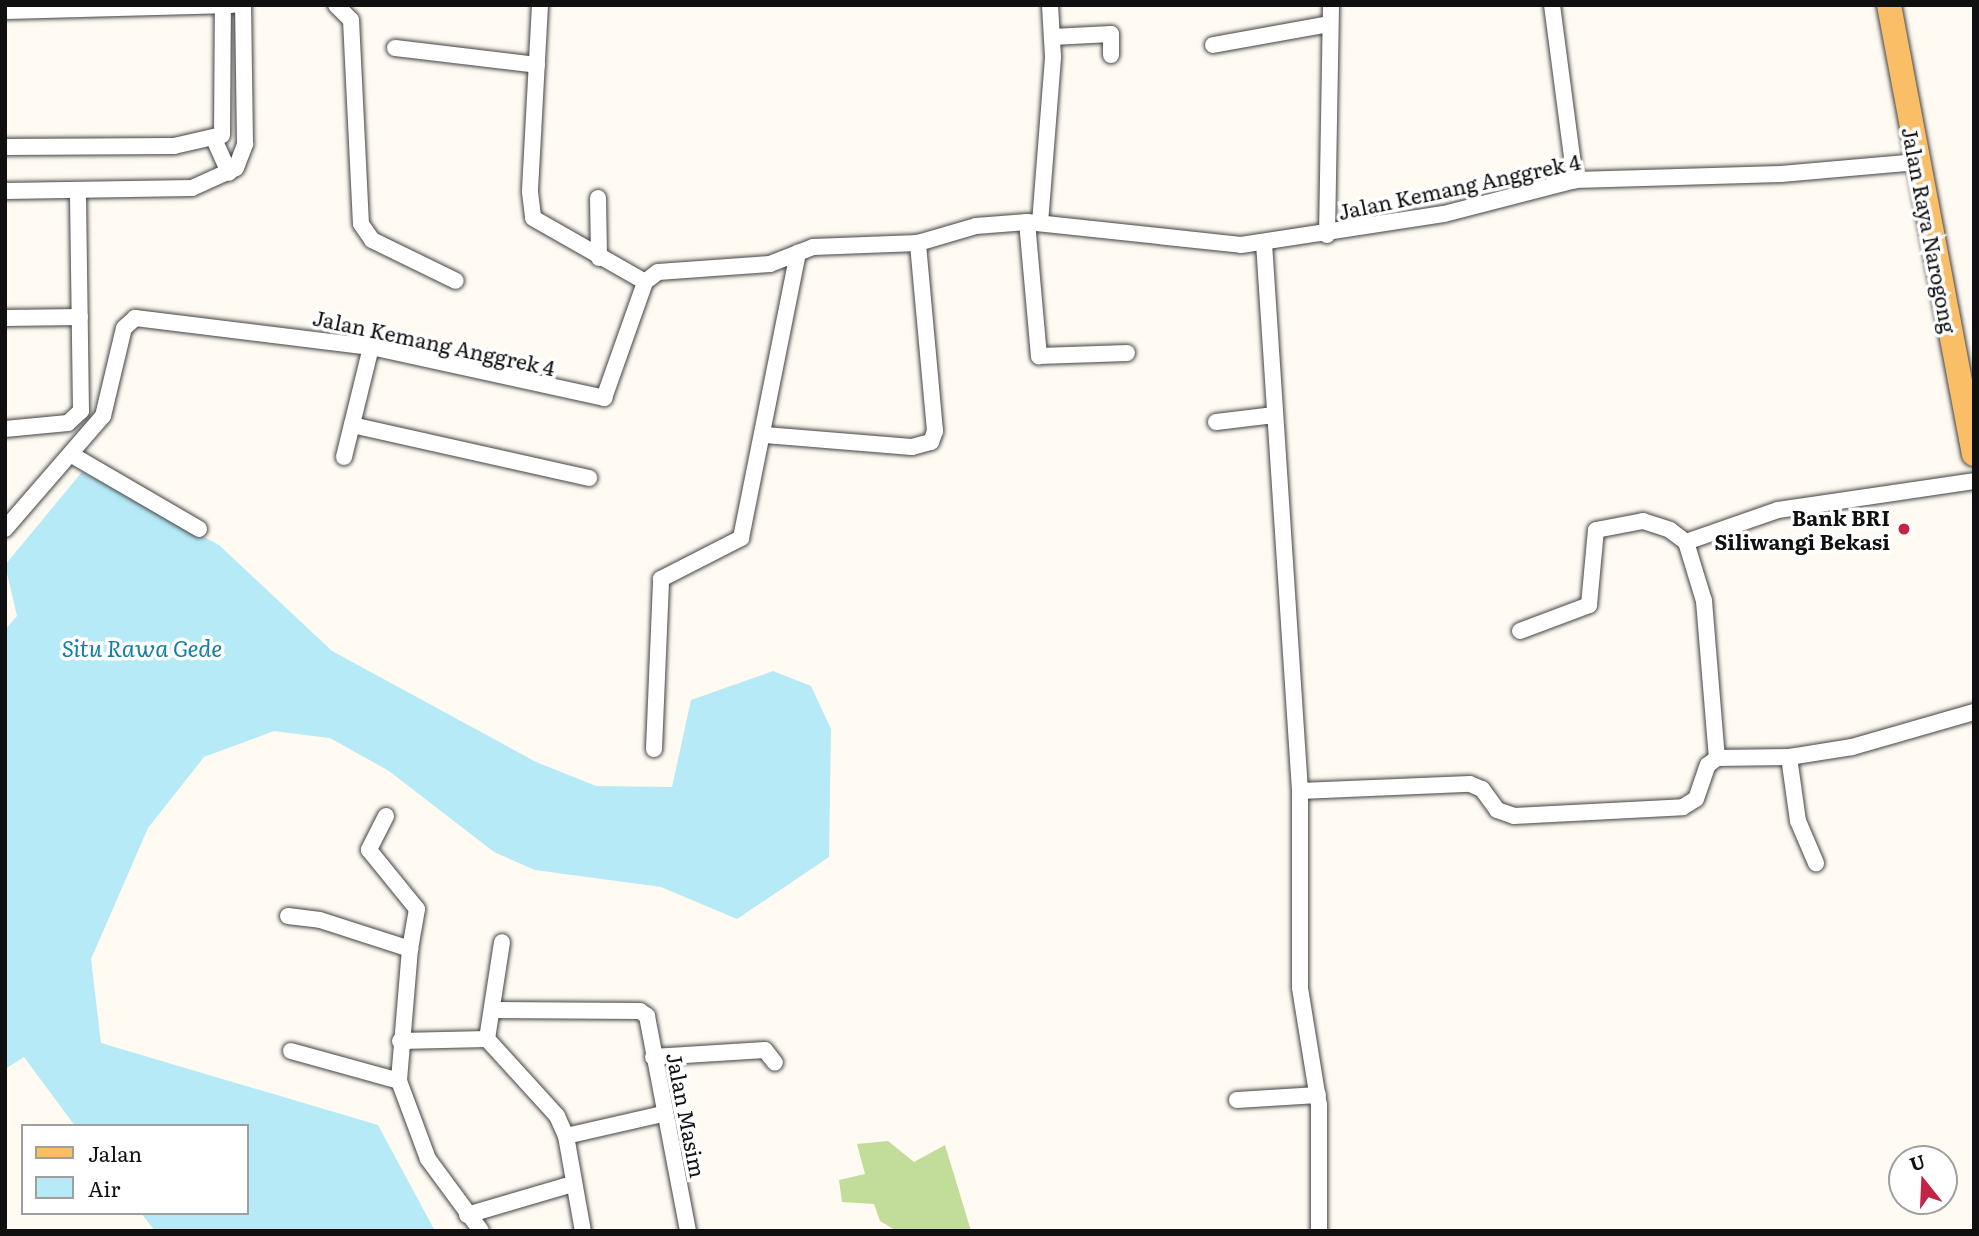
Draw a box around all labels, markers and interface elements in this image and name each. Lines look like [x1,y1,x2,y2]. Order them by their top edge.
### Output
street label: Jalan Raya Narogong [1898,125,1962,335]
street label: Jalan Kemang Anggrek 4 [1336,148,1582,224]
street label: Jalan Kemang Anggrek 4 [311,304,557,380]
place label: Bank BRI Siliwangi Bekasi [1714,504,1890,554]
marker: Bank BRI Siliwangi Bekasi [1896,521,1912,537]
water label: Situ Rawa Gede [62,633,222,661]
street label: Jalan Masim [663,1050,711,1180]
legend [21,1124,248,1215]
text: Jalan [88,1137,142,1168]
north arrow [1888,1145,1958,1215]
text: U [1906,1146,1929,1178]
text: Air [88,1172,120,1203]

